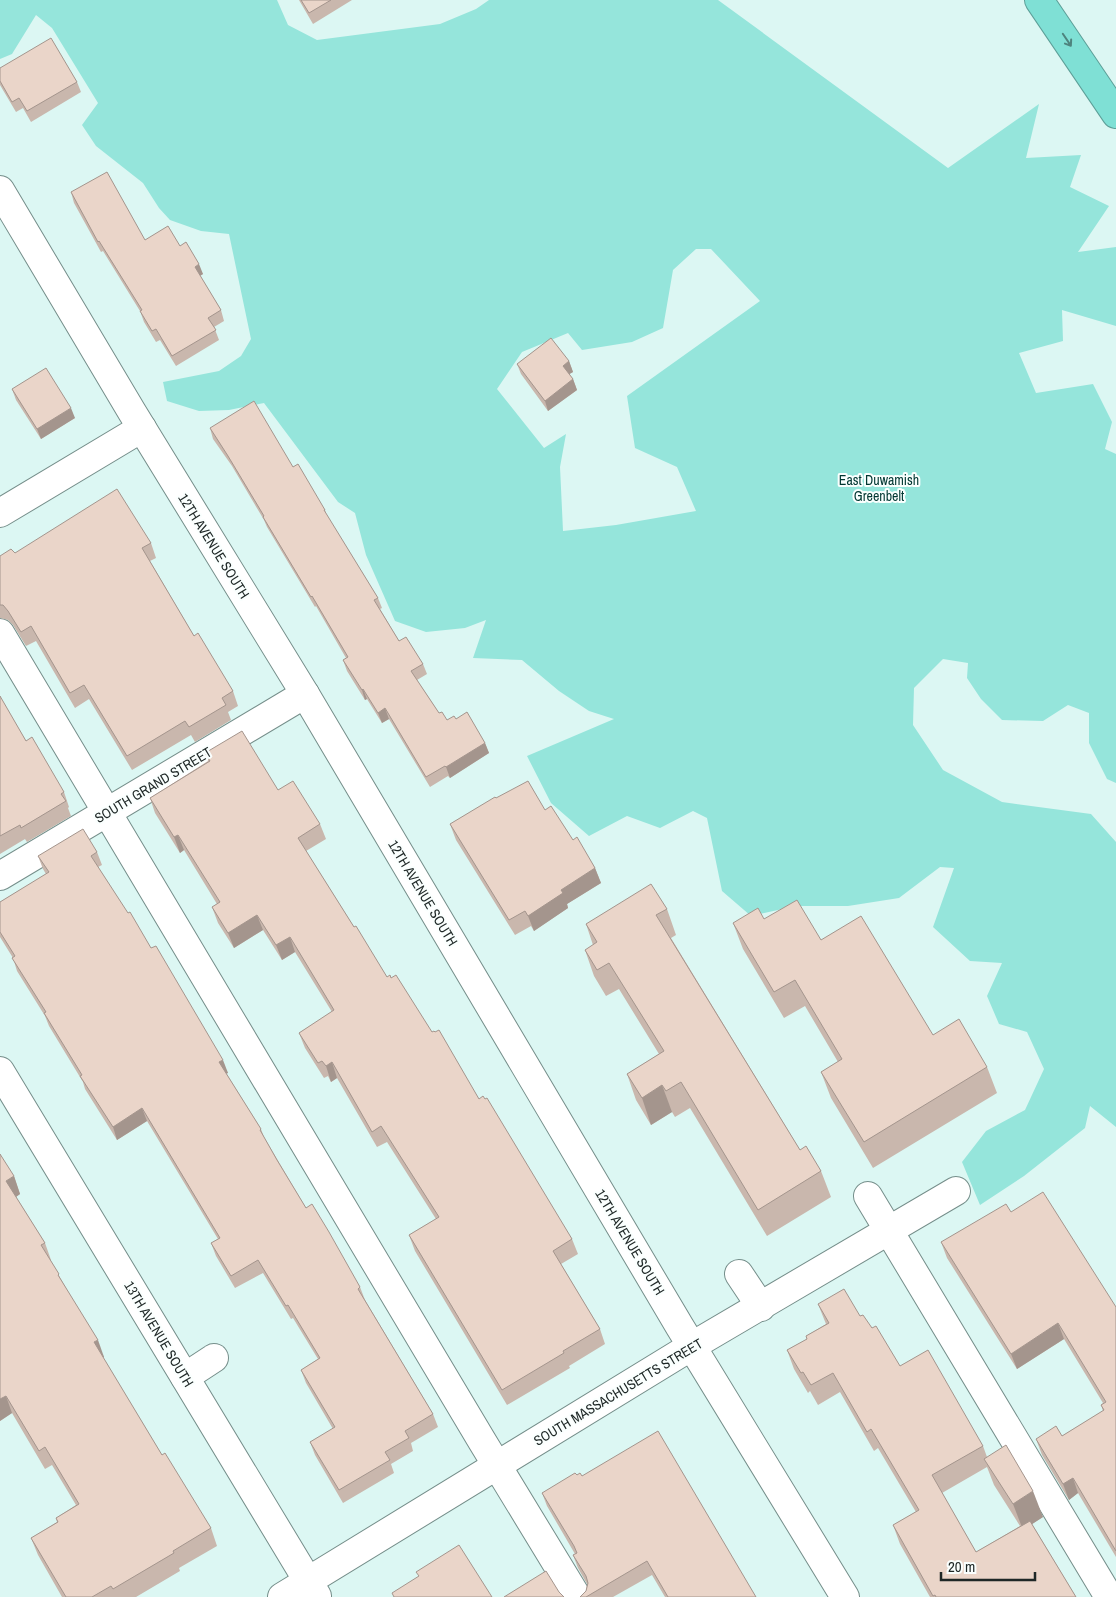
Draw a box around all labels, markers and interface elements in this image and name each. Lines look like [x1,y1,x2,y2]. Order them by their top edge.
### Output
one-way arrow [1062,33,1072,47]
park label: East Duwamish Greenbelt [839,471,919,505]
street label: 12TH AVENUE SOUTH [174,490,254,602]
street label: SOUTH GRAND STREET [91,743,215,827]
street label: 12TH AVENUE SOUTH [384,837,462,949]
street label: 12TH AVENUE SOUTH [591,1186,669,1298]
street label: 13TH AVENUE SOUTH [120,1278,198,1390]
street label: SOUTH MASSACHUSETTS STREET [530,1334,706,1450]
scale bar [941,1550,1035,1582]
text: 20 m [948,1556,975,1577]

